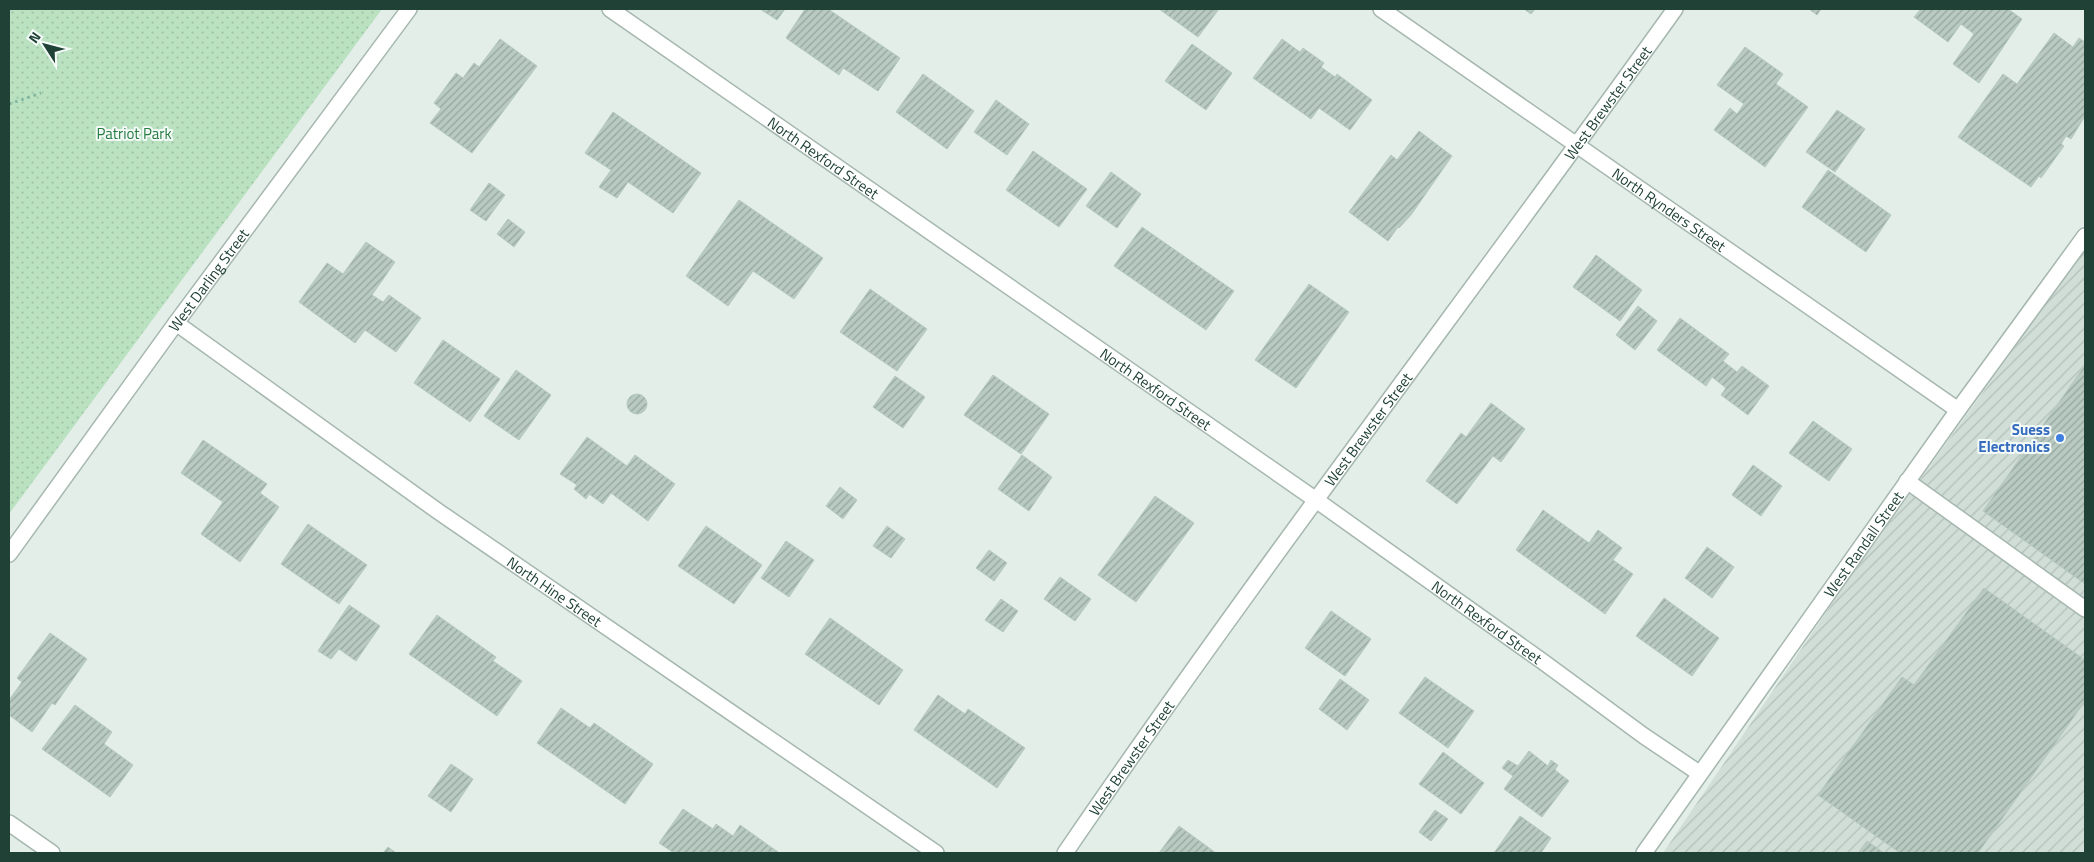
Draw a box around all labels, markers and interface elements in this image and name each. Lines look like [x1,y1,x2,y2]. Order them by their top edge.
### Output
north arrow [20,20,70,70]
text: N [23,27,45,47]
street label: West Brewster Street [1558,40,1657,164]
street label: North Rexford Street [763,111,884,205]
park label: Patriot Park [96,122,172,145]
street label: North Rynders Street [1608,162,1731,257]
street label: West Darling Street [162,223,255,336]
street label: North Rexford Street [1096,342,1217,436]
street label: West Brewster Street [1318,367,1418,491]
place label: Suess Electronics [1978,418,2050,458]
marker: Suess Electronics [2054,432,2066,444]
street label: West Randall Street [1818,485,1909,602]
street label: North Hine Street [502,550,607,633]
street label: North Rexford Street [1427,575,1548,670]
street label: West Brewster Street [1083,695,1180,820]

